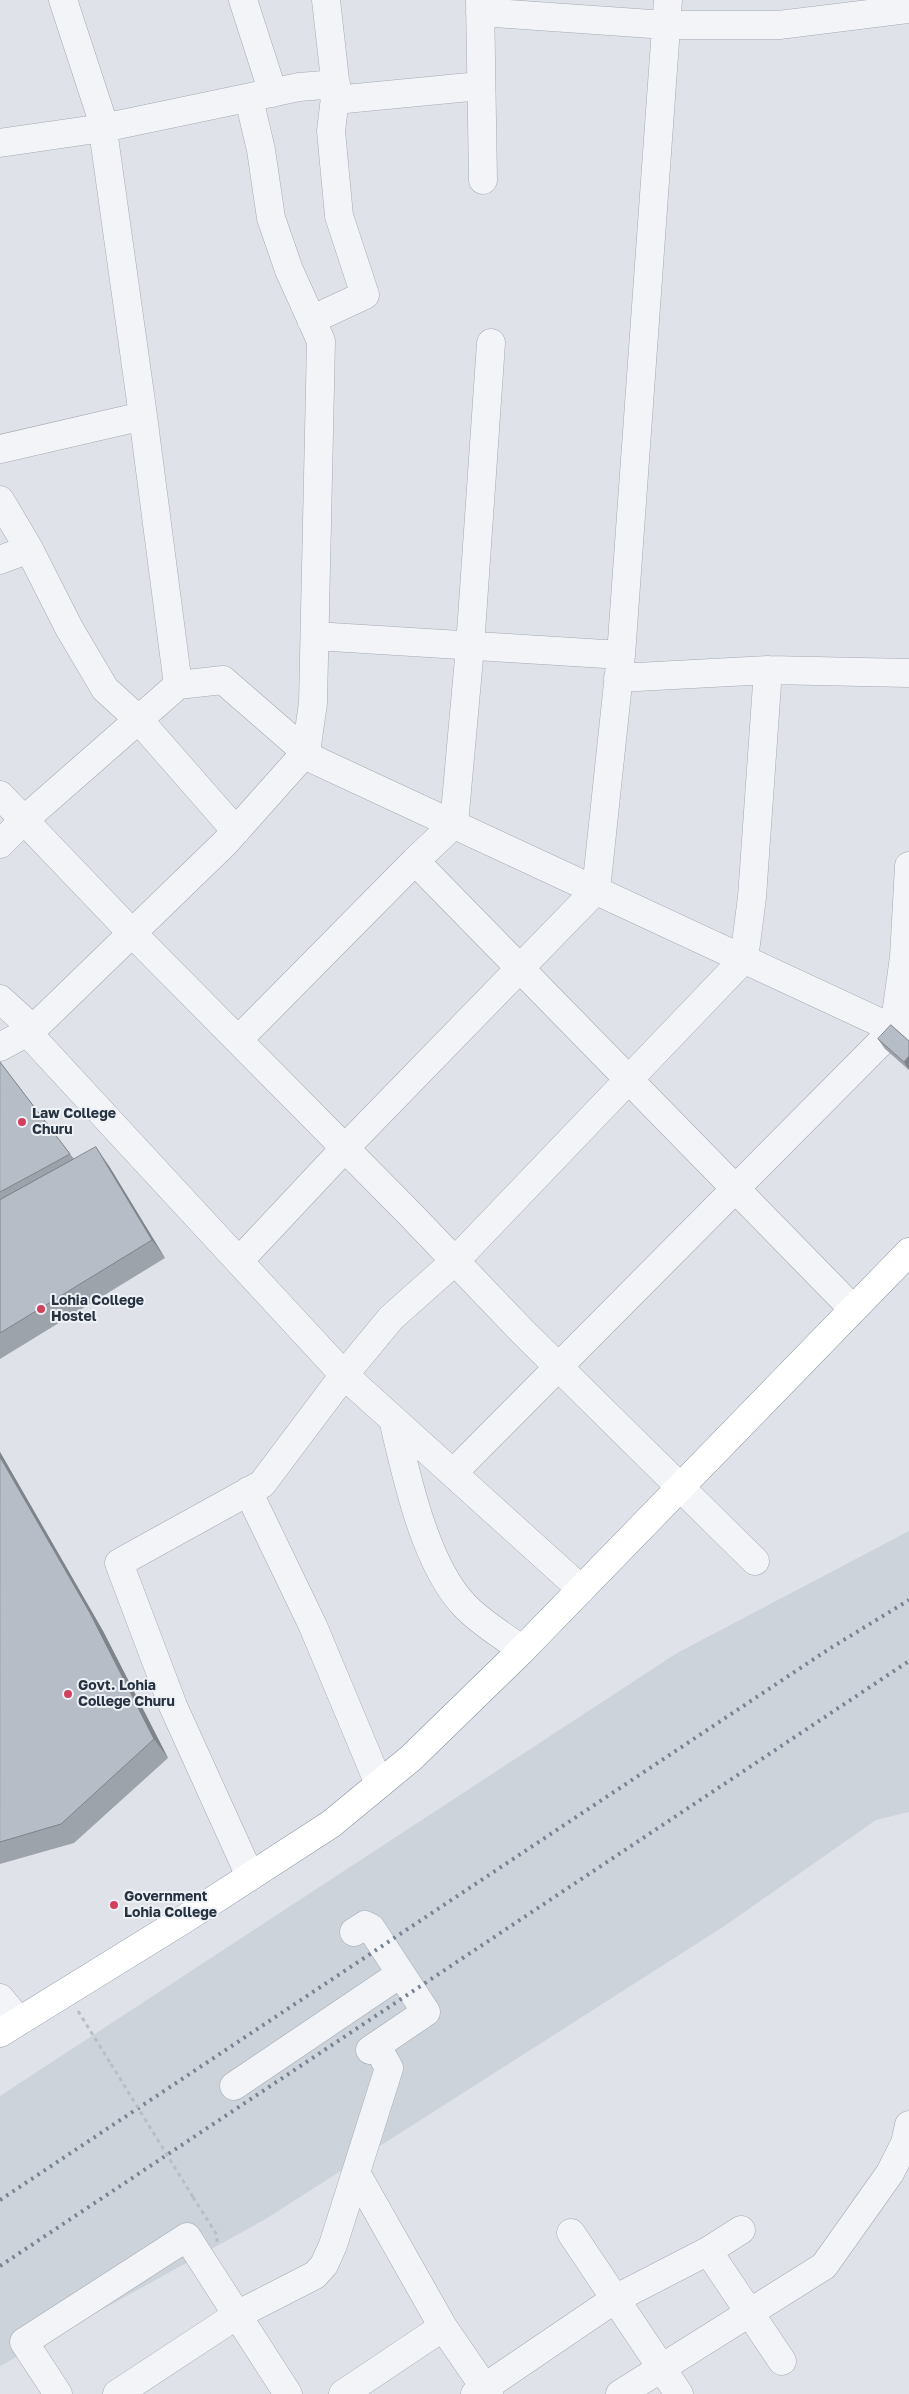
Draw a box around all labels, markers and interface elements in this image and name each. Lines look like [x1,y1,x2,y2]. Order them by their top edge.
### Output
place label: Law College Churu [32,1106,116,1138]
marker: Law College Churu [16,1116,28,1128]
place label: Lohia College Hostel [51,1293,144,1325]
marker: Lohia College Hostel [35,1303,47,1315]
place label: Govt. Lohia College Churu [78,1678,175,1710]
marker: Govt. Lohia College Churu [62,1688,74,1700]
place label: Government Lohia College [124,1889,217,1921]
marker: Government Lohia College [108,1899,120,1911]

